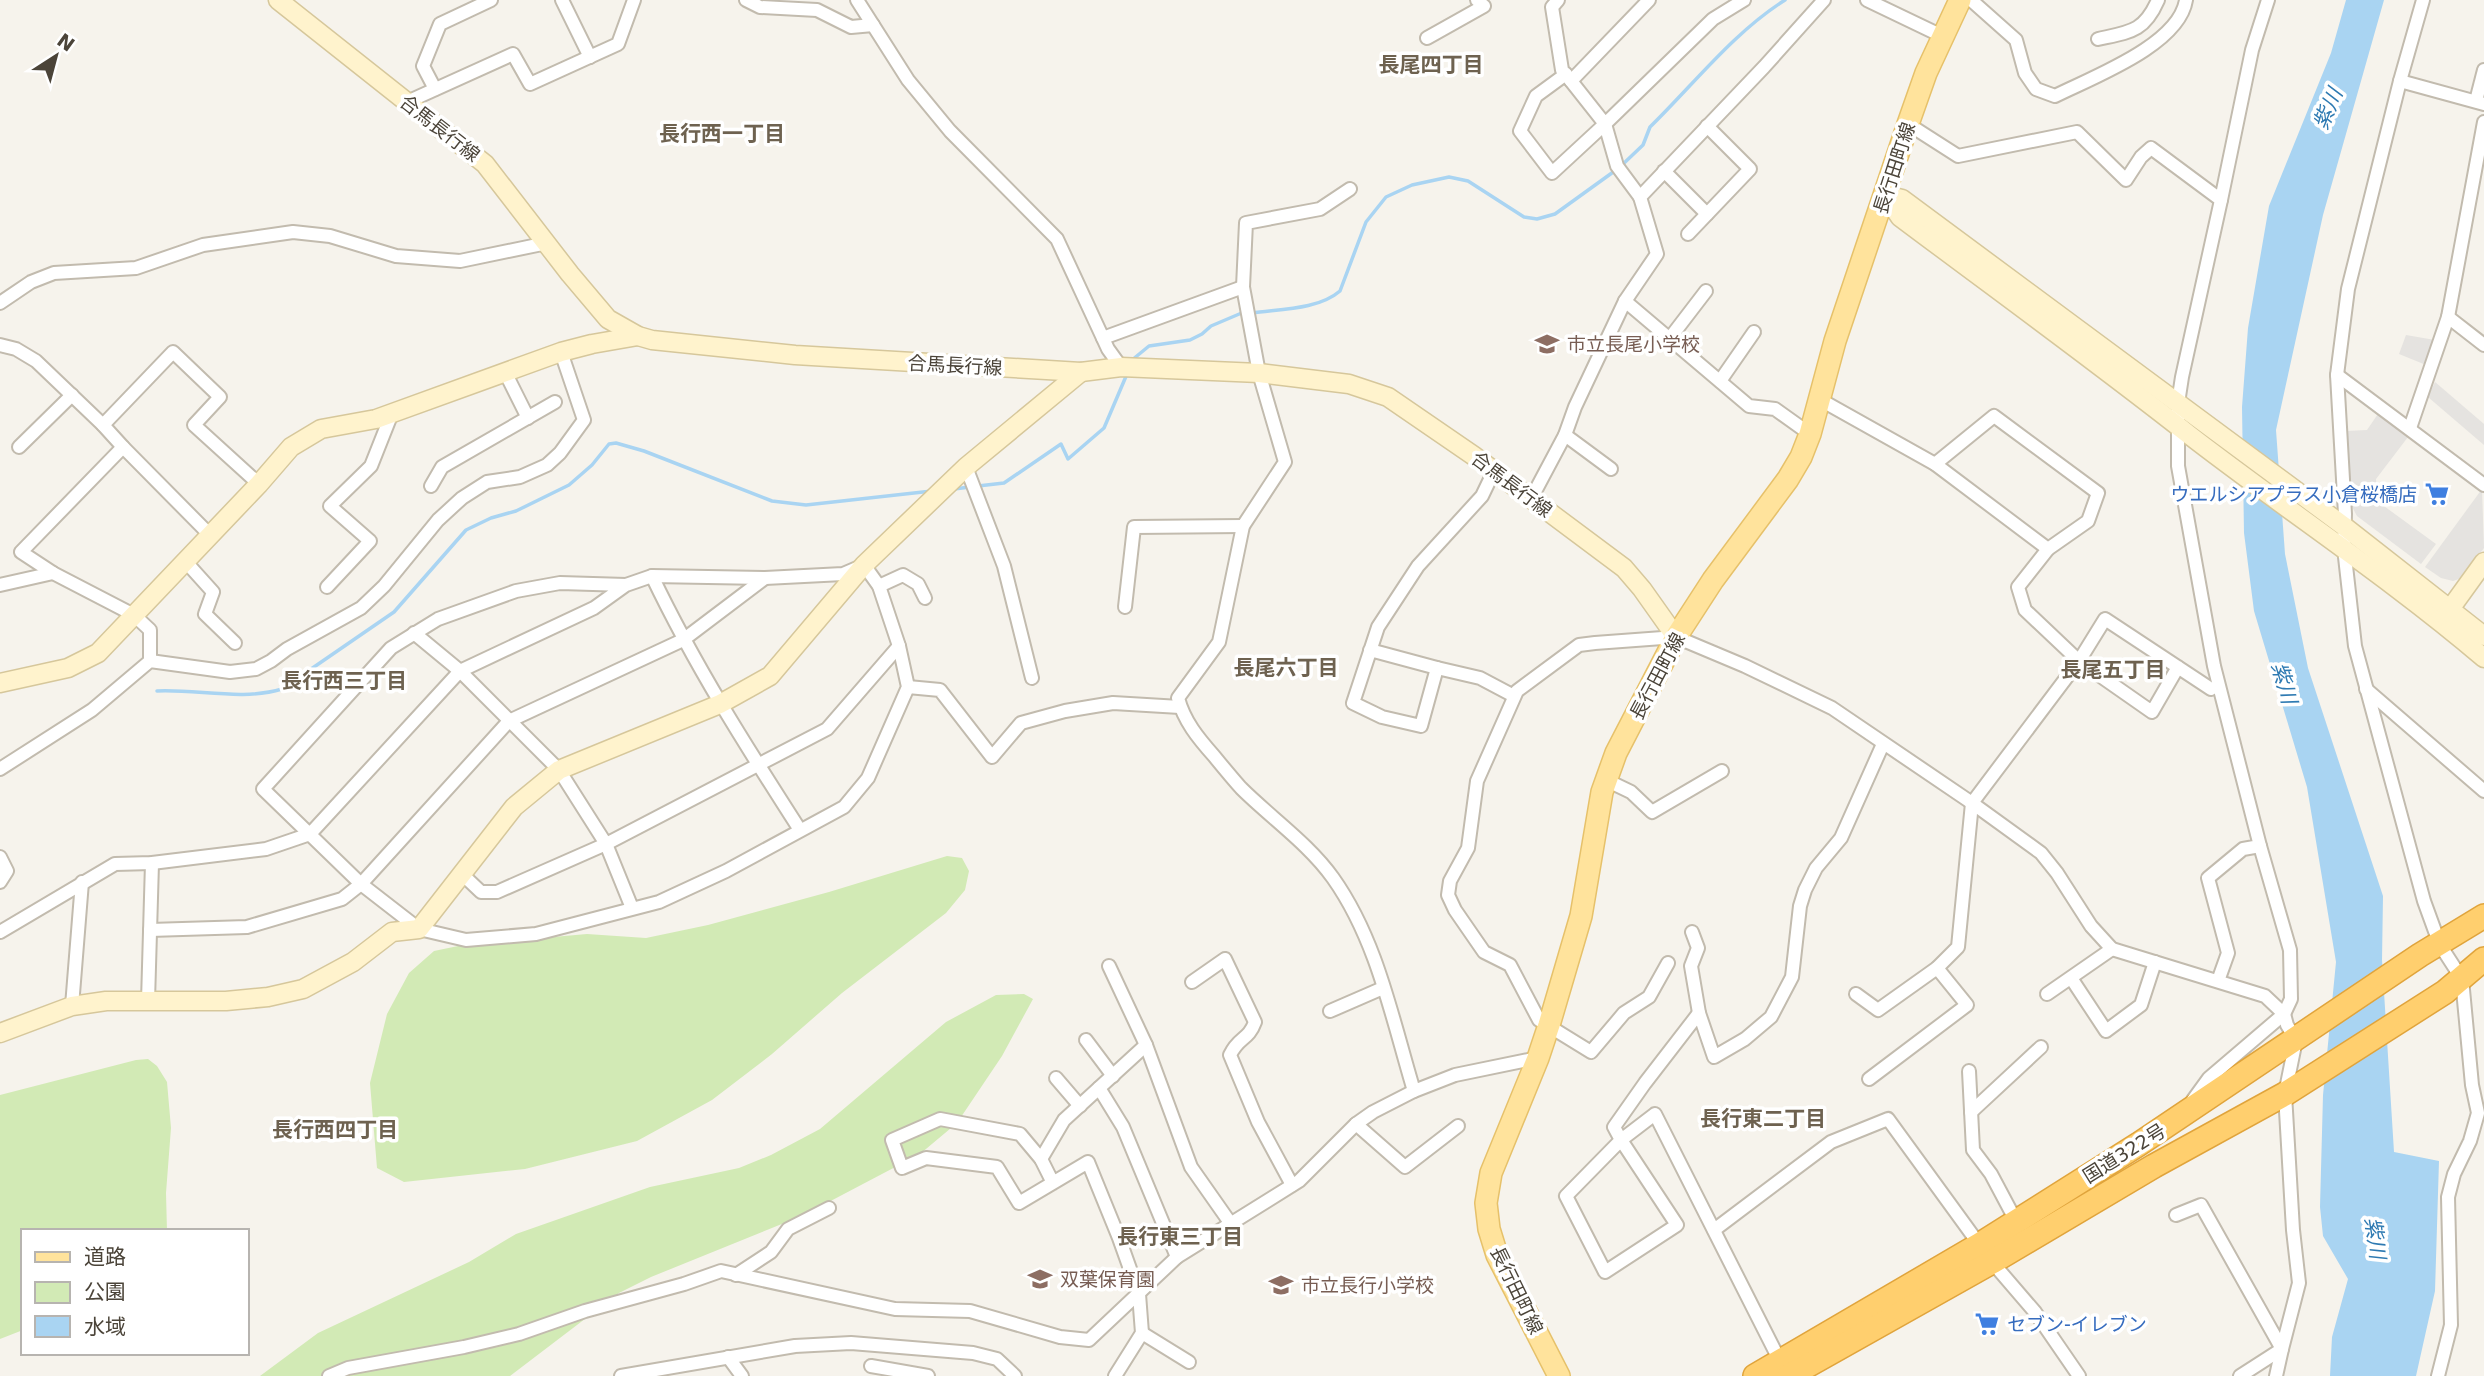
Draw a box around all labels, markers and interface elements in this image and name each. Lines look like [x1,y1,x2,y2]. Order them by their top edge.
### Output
north arrow [21,21,91,91]
text: N [53,29,79,56]
district label: 長尾四丁目 [1379,53,1484,77]
water label: 紫川 [2309,83,2348,133]
street label: 合馬長行線 [396,90,484,166]
street label: 長行田町線 [1869,119,1919,217]
district label: 長行西一丁目 [659,122,785,146]
school or university icon: 市立長尾小学校 [1533,330,1561,358]
place label: 市立長尾小学校 [1567,333,1700,355]
street label: 合馬長行線 [907,352,1003,378]
street label: 合馬長行線 [1467,447,1557,521]
supermarket icon: ウエルシアプラス小倉桜橋店 [2423,480,2451,508]
place label: ウエルシアプラス小倉桜橋店 [2170,483,2417,505]
street label: 長行田町線 [1625,629,1689,723]
district label: 長尾六丁目 [1234,656,1339,680]
district label: 長尾五丁目 [2061,658,2166,682]
water label: 紫川 [2267,660,2302,708]
district label: 長行西三丁目 [281,669,407,693]
district label: 長行東二丁目 [1700,1107,1826,1131]
district label: 長行西四丁目 [272,1118,398,1142]
street label: 国道322号 [2079,1119,2169,1187]
water label: 紫川 [2360,1216,2390,1262]
district label: 長行東三丁目 [1117,1225,1243,1249]
legend [21,1229,248,1355]
street label: 長行田町線 [1486,1242,1548,1338]
text: 道路 [84,1245,126,1269]
school or university icon: 双葉保育園 [1026,1265,1054,1293]
place label: 双葉保育園 [1060,1268,1155,1290]
school or university icon: 市立長行小学校 [1267,1271,1295,1299]
place label: 市立長行小学校 [1301,1274,1434,1296]
text: 公園 [84,1280,126,1304]
supermarket icon: セブン-イレブン [1973,1310,2001,1338]
place label: セブン-イレブン [2007,1313,2147,1335]
text: 水域 [84,1315,126,1339]

